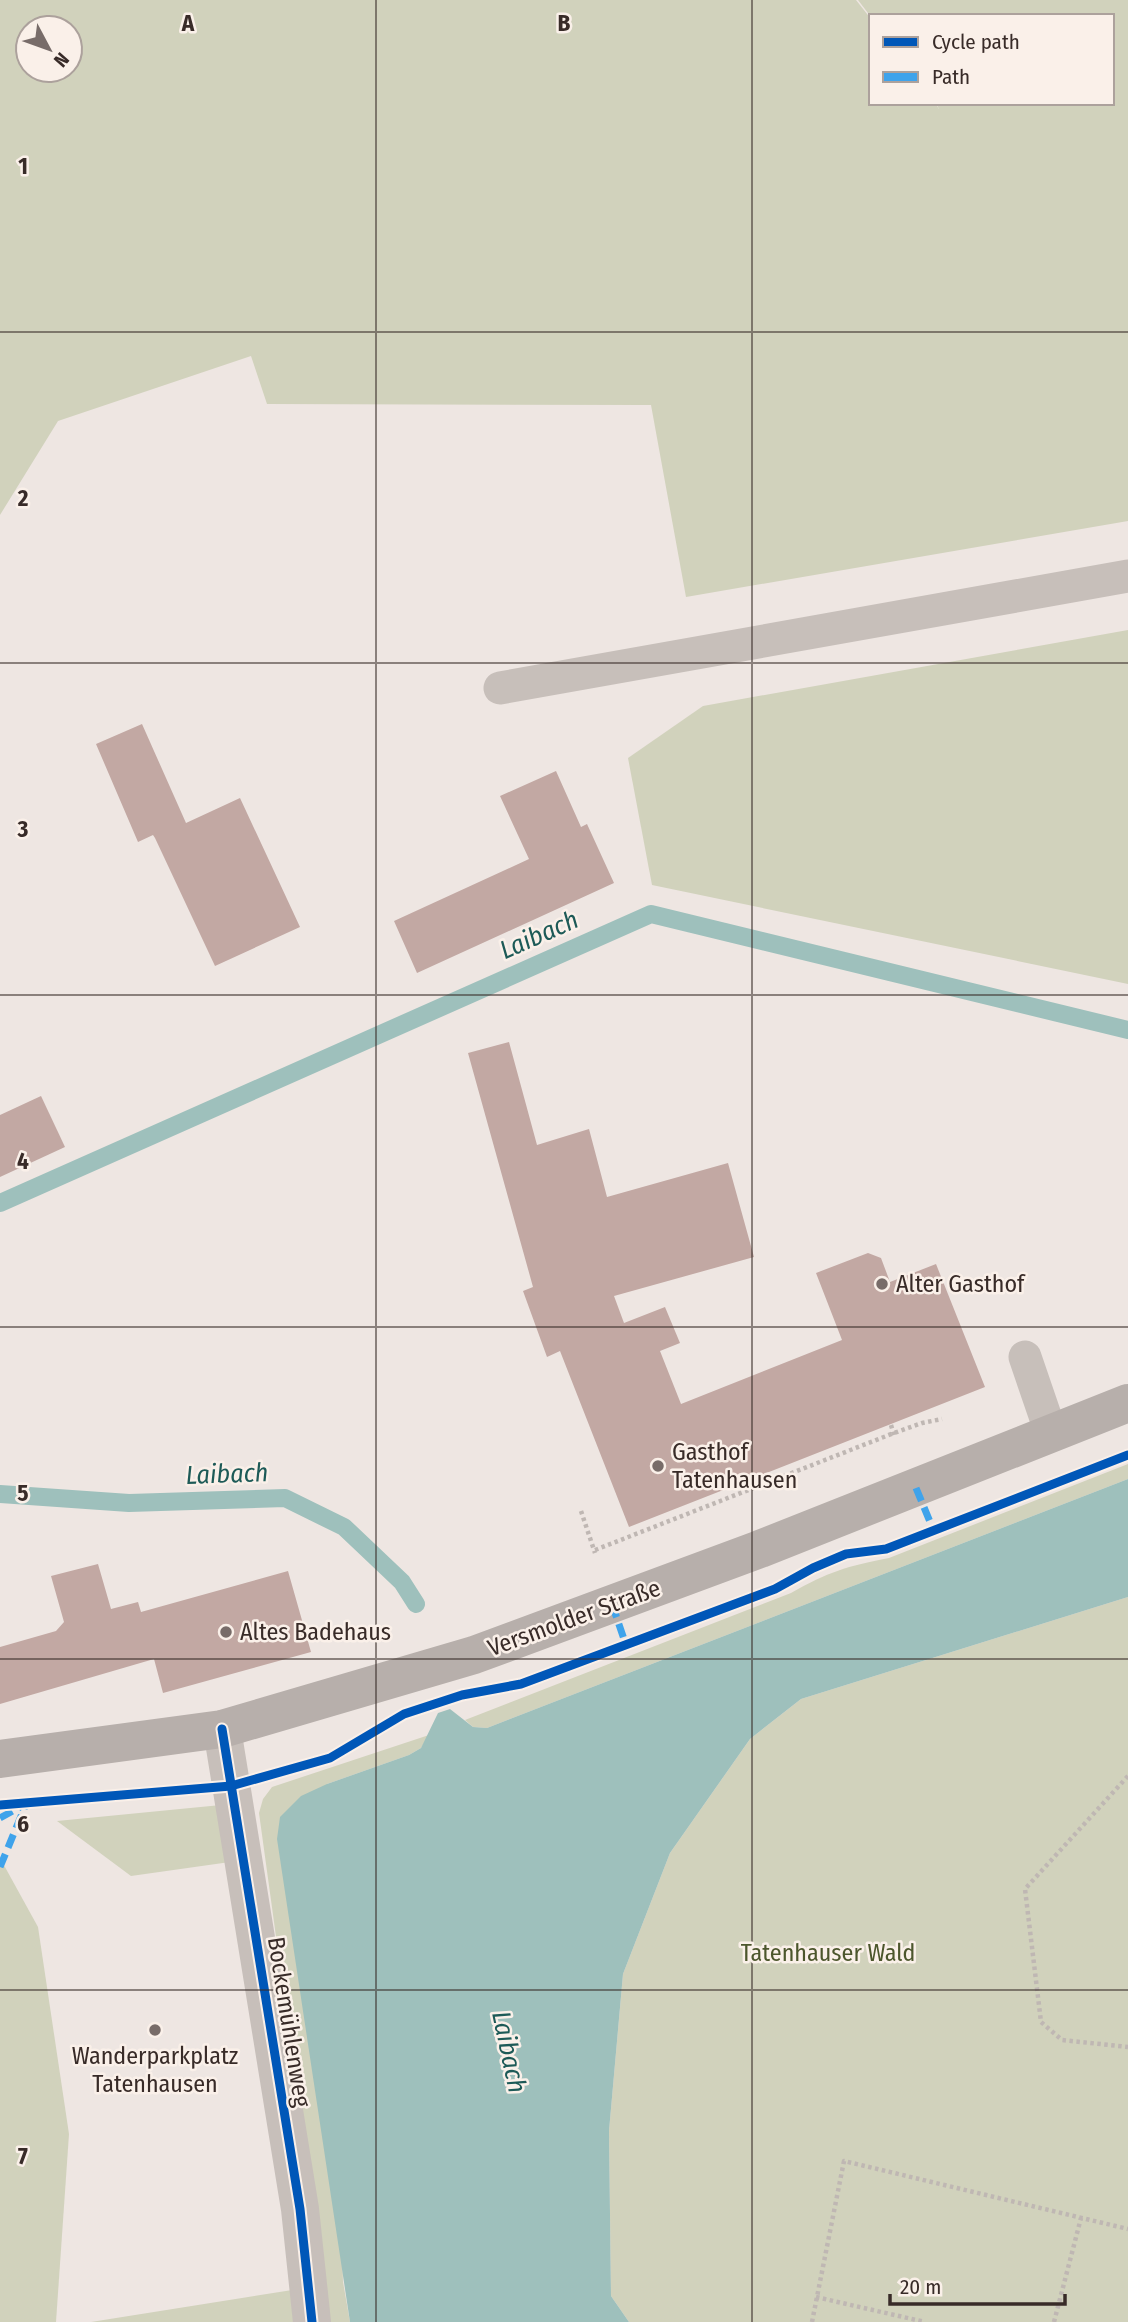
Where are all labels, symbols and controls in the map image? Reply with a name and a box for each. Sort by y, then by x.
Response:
text: A [181,9,195,37]
text: B [558,9,571,37]
north arrow [14,14,84,84]
legend [869,14,1114,105]
text: Cycle path [932,29,1020,55]
text: N [49,48,74,72]
text: Path [932,64,970,90]
text: 1 [18,152,28,180]
text: 2 [17,484,29,512]
text: 3 [17,815,29,843]
water label: Laibach [495,904,583,966]
text: 4 [17,1147,29,1175]
place label: Alter Gasthof [896,1270,1026,1298]
marker: Alter Gasthof [874,1276,890,1292]
place label: Gasthof Tatenhausen [672,1438,797,1494]
water label: Laibach [185,1457,269,1491]
marker: Gasthof Tatenhausen [650,1458,666,1474]
text: 5 [17,1479,29,1507]
street label: Versmolder Straße [484,1574,664,1662]
place label: Altes Badehaus [240,1618,391,1646]
marker: Altes Badehaus [218,1624,234,1640]
text: 6 [17,1810,29,1838]
street label: Bockemühlenweg [262,1935,316,2110]
park label: Tatenhauser Wald [741,1939,915,1967]
water label: Laibach [485,2008,533,2096]
marker: Wanderparkplatz Tatenhausen [147,2022,163,2038]
place label: Wanderparkplatz Tatenhausen [72,2042,238,2098]
text: 7 [18,2142,28,2170]
scale bar [890,2262,1065,2306]
text: 20 m [900,2274,941,2300]

